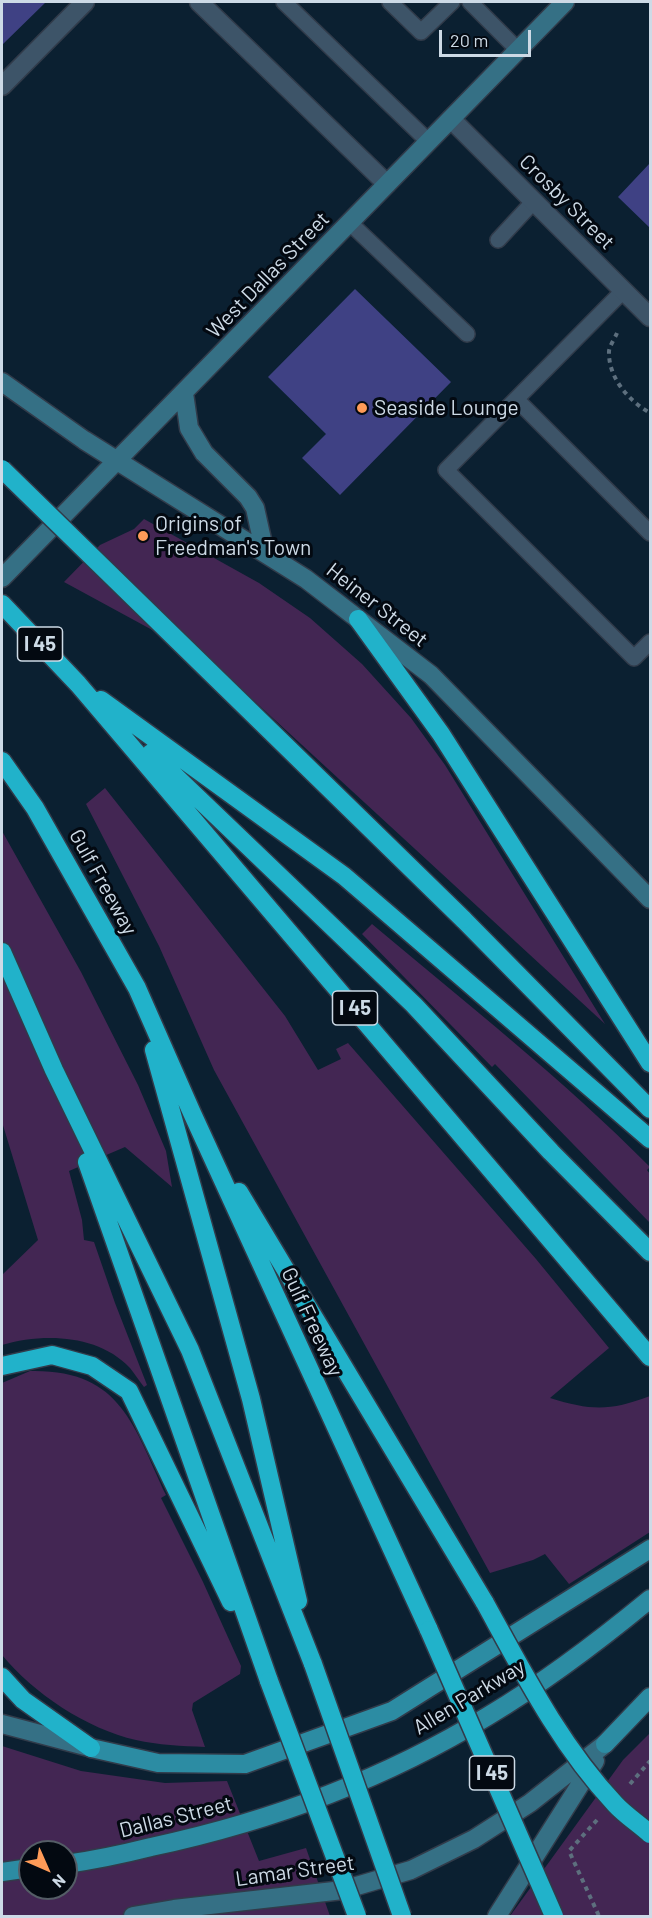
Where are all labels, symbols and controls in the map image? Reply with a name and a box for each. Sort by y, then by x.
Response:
scale bar [442,18,534,56]
text: 20 m [450,29,488,51]
street label: Crosby Street [514,149,620,255]
street label: West Dallas Street [201,207,335,343]
place label: Seaside Lounge [374,395,519,421]
marker: Seaside Lounge [355,401,369,415]
place label: Origins of Freedman's Town [155,511,311,561]
marker: Origins of Freedman's Town [136,529,150,543]
street label: Heiner Street [321,558,433,652]
road number: I 45 [18,627,63,661]
street label: Gulf Freeway [64,825,142,939]
road number: I 45 [332,991,378,1025]
street label: Gulf Freeway [276,1264,348,1380]
street label: Allen Parkway [409,1654,529,1740]
road number: I 45 [470,1756,514,1790]
street label: Dallas Street [117,1791,235,1843]
north arrow [18,1840,78,1900]
street label: Lamar Street [234,1850,356,1892]
text: N [49,1871,70,1892]

